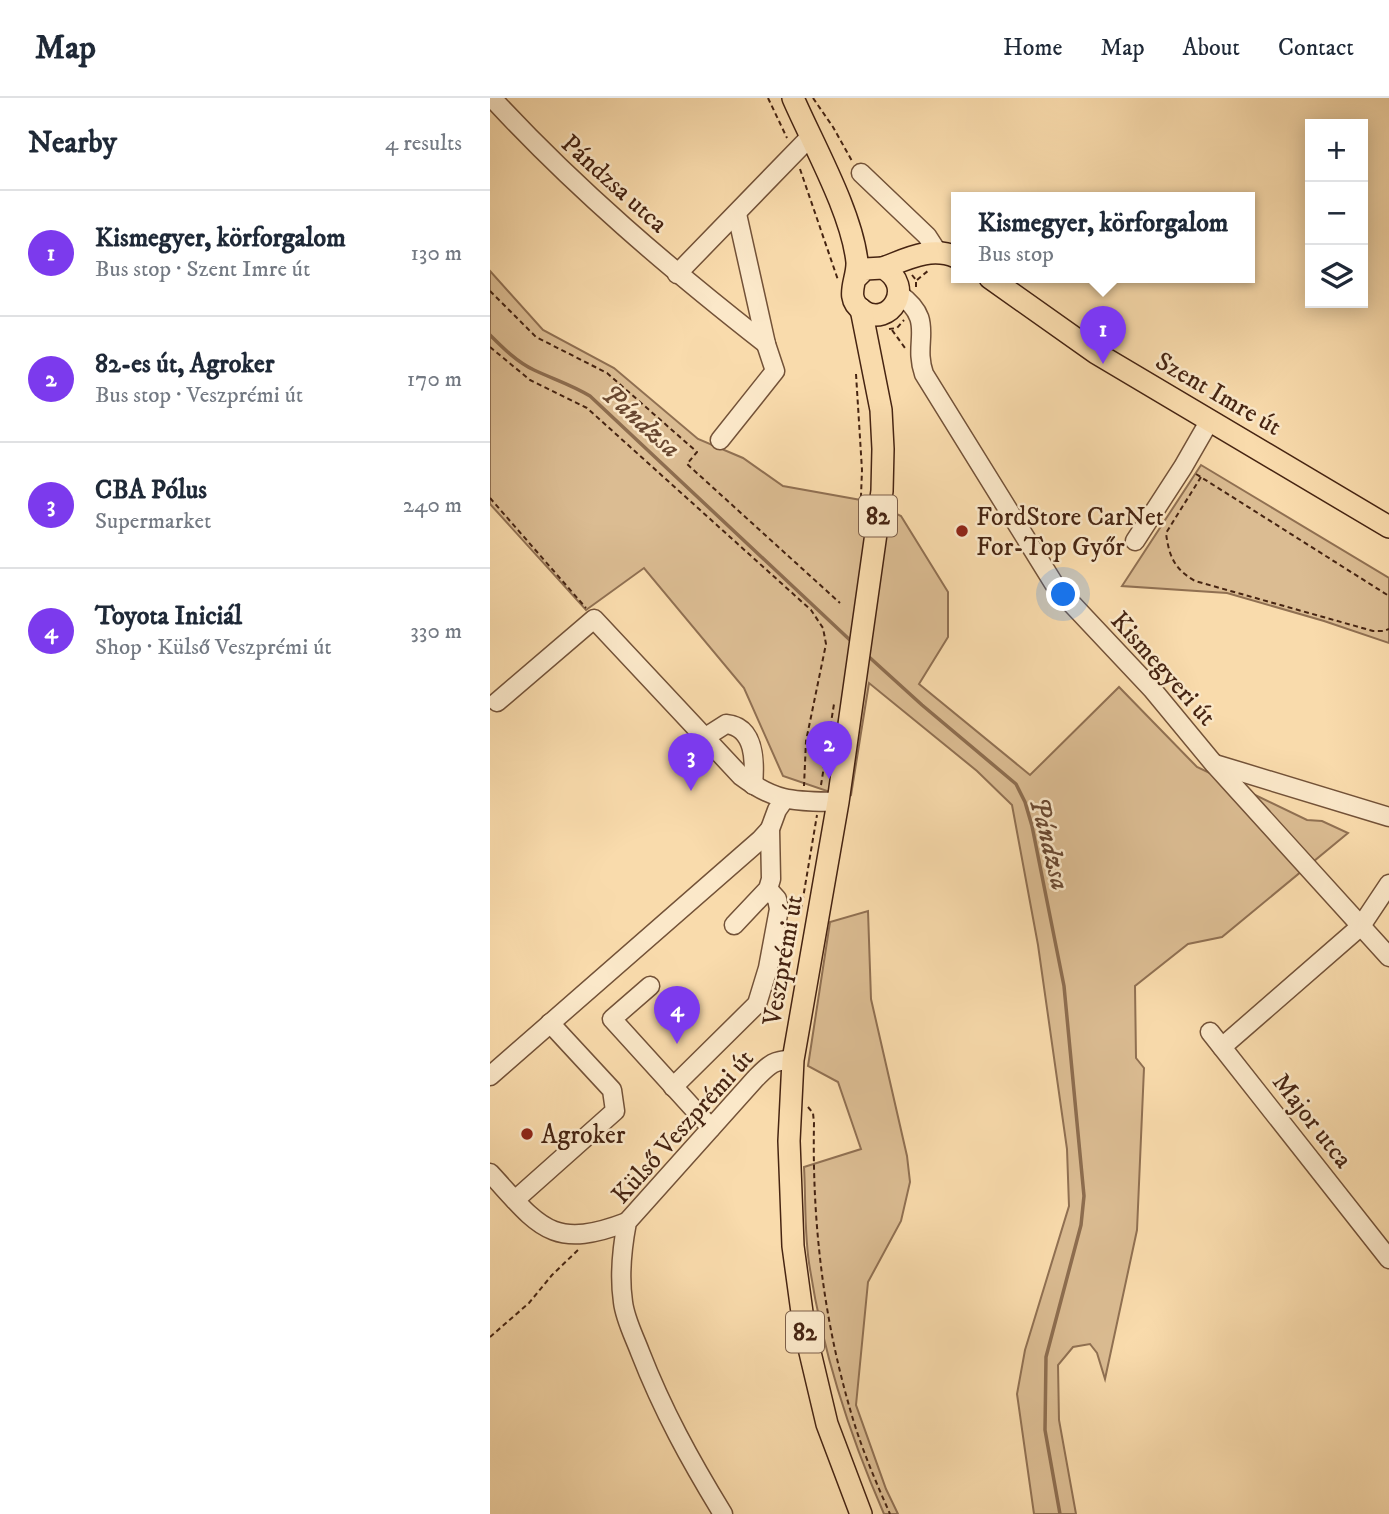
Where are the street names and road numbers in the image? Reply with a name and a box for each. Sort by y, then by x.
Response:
street label: Pándzsa utca [554,128,674,241]
street label: Szent Imre út [1149,345,1287,444]
road number: 82 [859,496,897,536]
street label: Kismegyeri út [1103,605,1223,733]
street label: Veszprémi út [756,892,811,1029]
street label: Külső Veszprémi út [605,1043,761,1211]
street label: Major utca [1264,1067,1359,1175]
road number: 82 [786,1312,824,1352]

